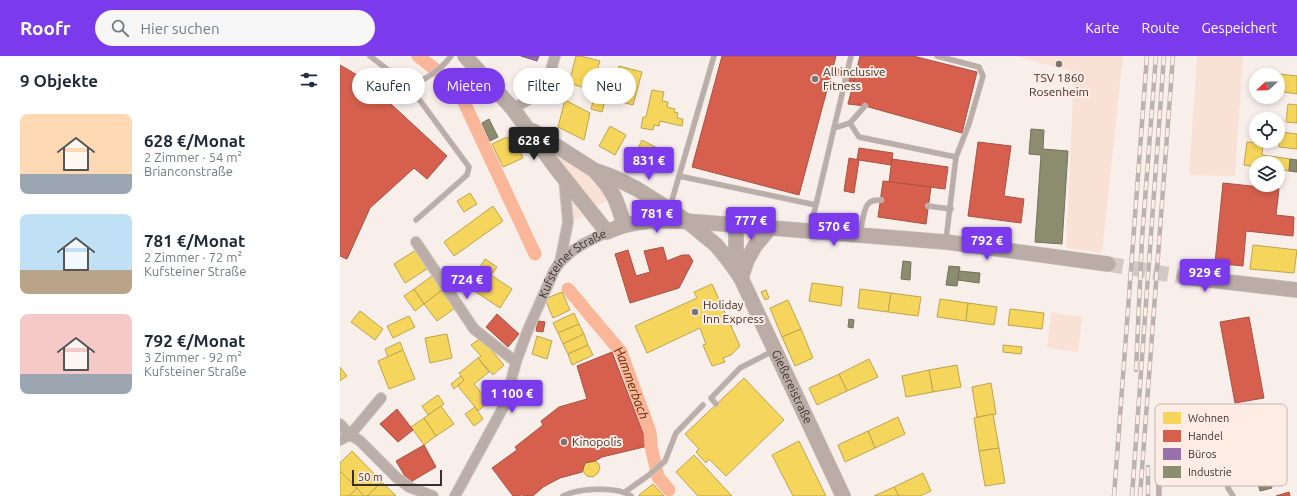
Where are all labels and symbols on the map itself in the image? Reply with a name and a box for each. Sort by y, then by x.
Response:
marker: TSV 1860 Rosenheim [1054,59,1064,69]
place label: All inclusive Fitness [823,65,886,92]
north arrow [1249,68,1285,104]
place label: TSV 1860 Rosenheim [1029,71,1089,98]
marker: All inclusive Fitness [810,74,820,84]
pin: 628 € [506,127,562,161]
pin: 831 € [621,147,677,181]
pin: 781 € [629,200,685,234]
pin: 777 € [723,207,779,241]
pin: 570 € [806,213,862,247]
street label: Kufsteiner Straße [536,226,608,300]
pin: 792 € [959,227,1015,261]
pin: 929 € [1177,259,1233,293]
pin: 724 € [439,266,495,300]
place label: Holiday Inn Express [703,298,764,325]
marker: Holiday Inn Express [690,307,700,317]
water label: Hammerbach [612,343,652,421]
street label: Gießereistraße [770,348,815,426]
pin: 1 100 € [475,380,549,414]
legend [1155,404,1287,486]
text: Wohnen [1188,412,1229,424]
text: Handel [1188,430,1223,442]
place label: Kinopolis [572,435,622,448]
marker: Kinopolis [559,437,569,447]
text: Büros [1188,448,1217,460]
text: Industrie [1188,466,1232,478]
scale bar [352,468,442,487]

